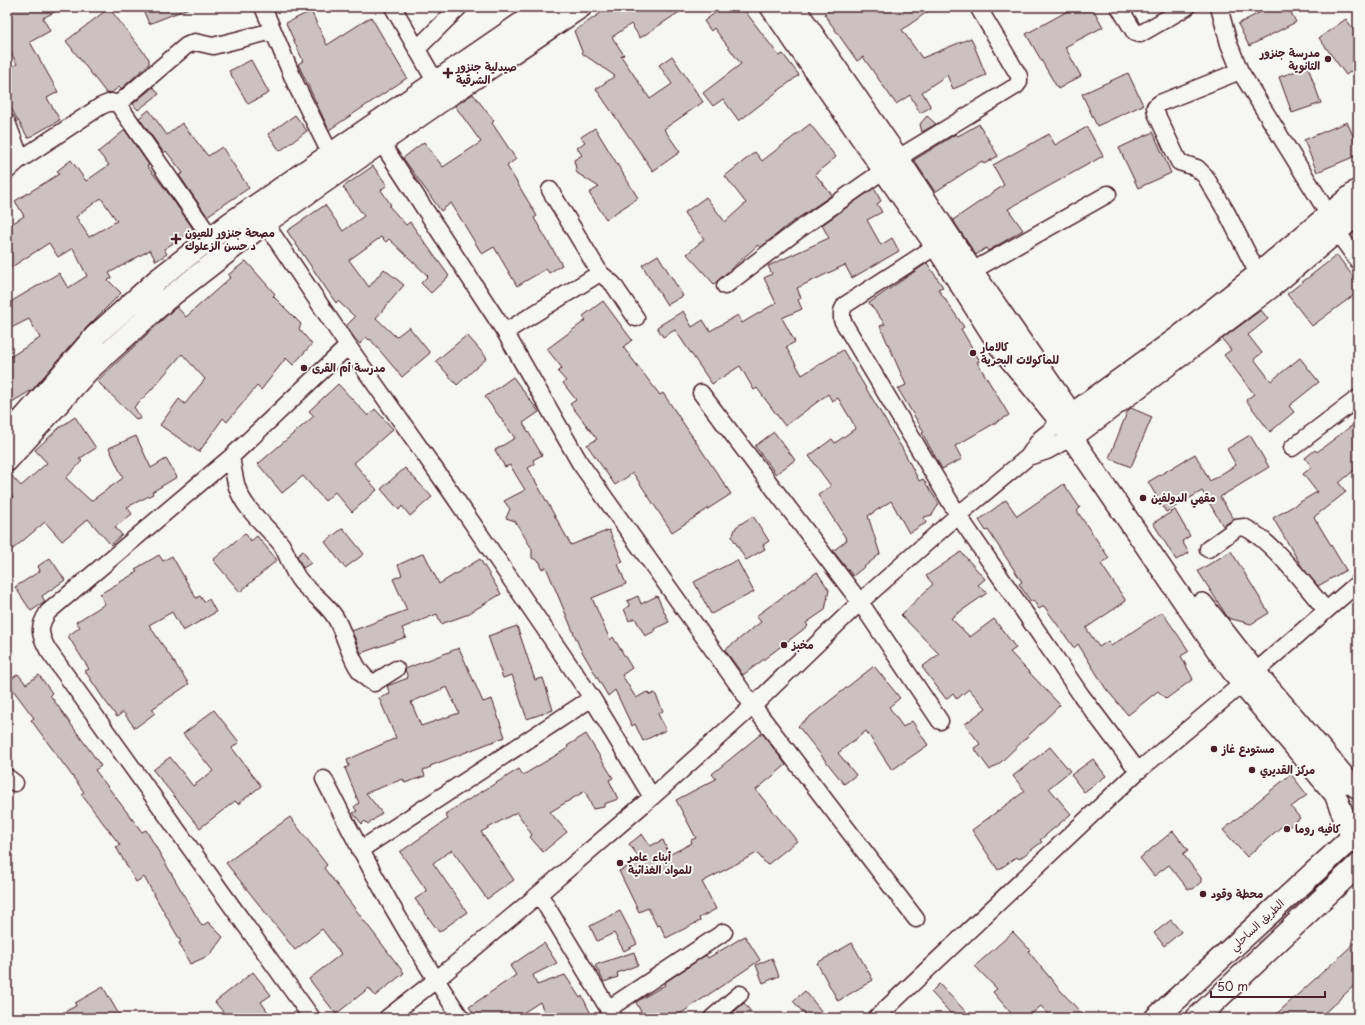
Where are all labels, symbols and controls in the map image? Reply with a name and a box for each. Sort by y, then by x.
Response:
place label: مدرسة جنزور الثانوية [1259,44,1320,74]
marker: مدرسة جنزور الثانوية [1323,54,1333,64]
place label: صيدلية جنزور الشرقية [455,58,517,88]
marker: صيدلية جنزور الشرقية [443,68,453,78]
place label: مصحة جنزور للعيون د حسن الزعلوك [185,224,275,254]
marker: مصحة جنزور للعيون د حسن الزعلوك [170,233,182,245]
place label: كالامار للمأكولات البحرية [980,338,1059,368]
marker: كالامار للمأكولات البحرية [968,348,978,358]
place label: مدرسة أم القرى [312,359,385,377]
marker: مدرسة أم القرى [299,363,309,373]
place label: مقهي الدولفين [1151,489,1216,508]
marker: مقهي الدولفين [1138,493,1148,503]
place label: مخبز [791,636,814,653]
marker: مخبز [779,640,789,650]
place label: مستودع غاز [1221,740,1275,757]
marker: مستودع غاز [1209,744,1219,754]
place label: مركز القديري [1260,761,1315,779]
marker: مركز القديري [1247,765,1257,775]
place label: كافيه روما [1295,820,1341,837]
marker: كافيه روما [1282,824,1292,834]
place label: أبناء عامر للمواد الغذائية [627,848,692,878]
marker: أبناء عامر للمواد الغذائية [615,858,625,868]
place label: محطة وقود [1211,885,1264,902]
marker: محطة وقود [1198,889,1208,899]
street label: الطريق الساحلي [1226,895,1290,957]
scale bar [1211,973,1325,999]
text: 50 m [1217,977,1248,995]

